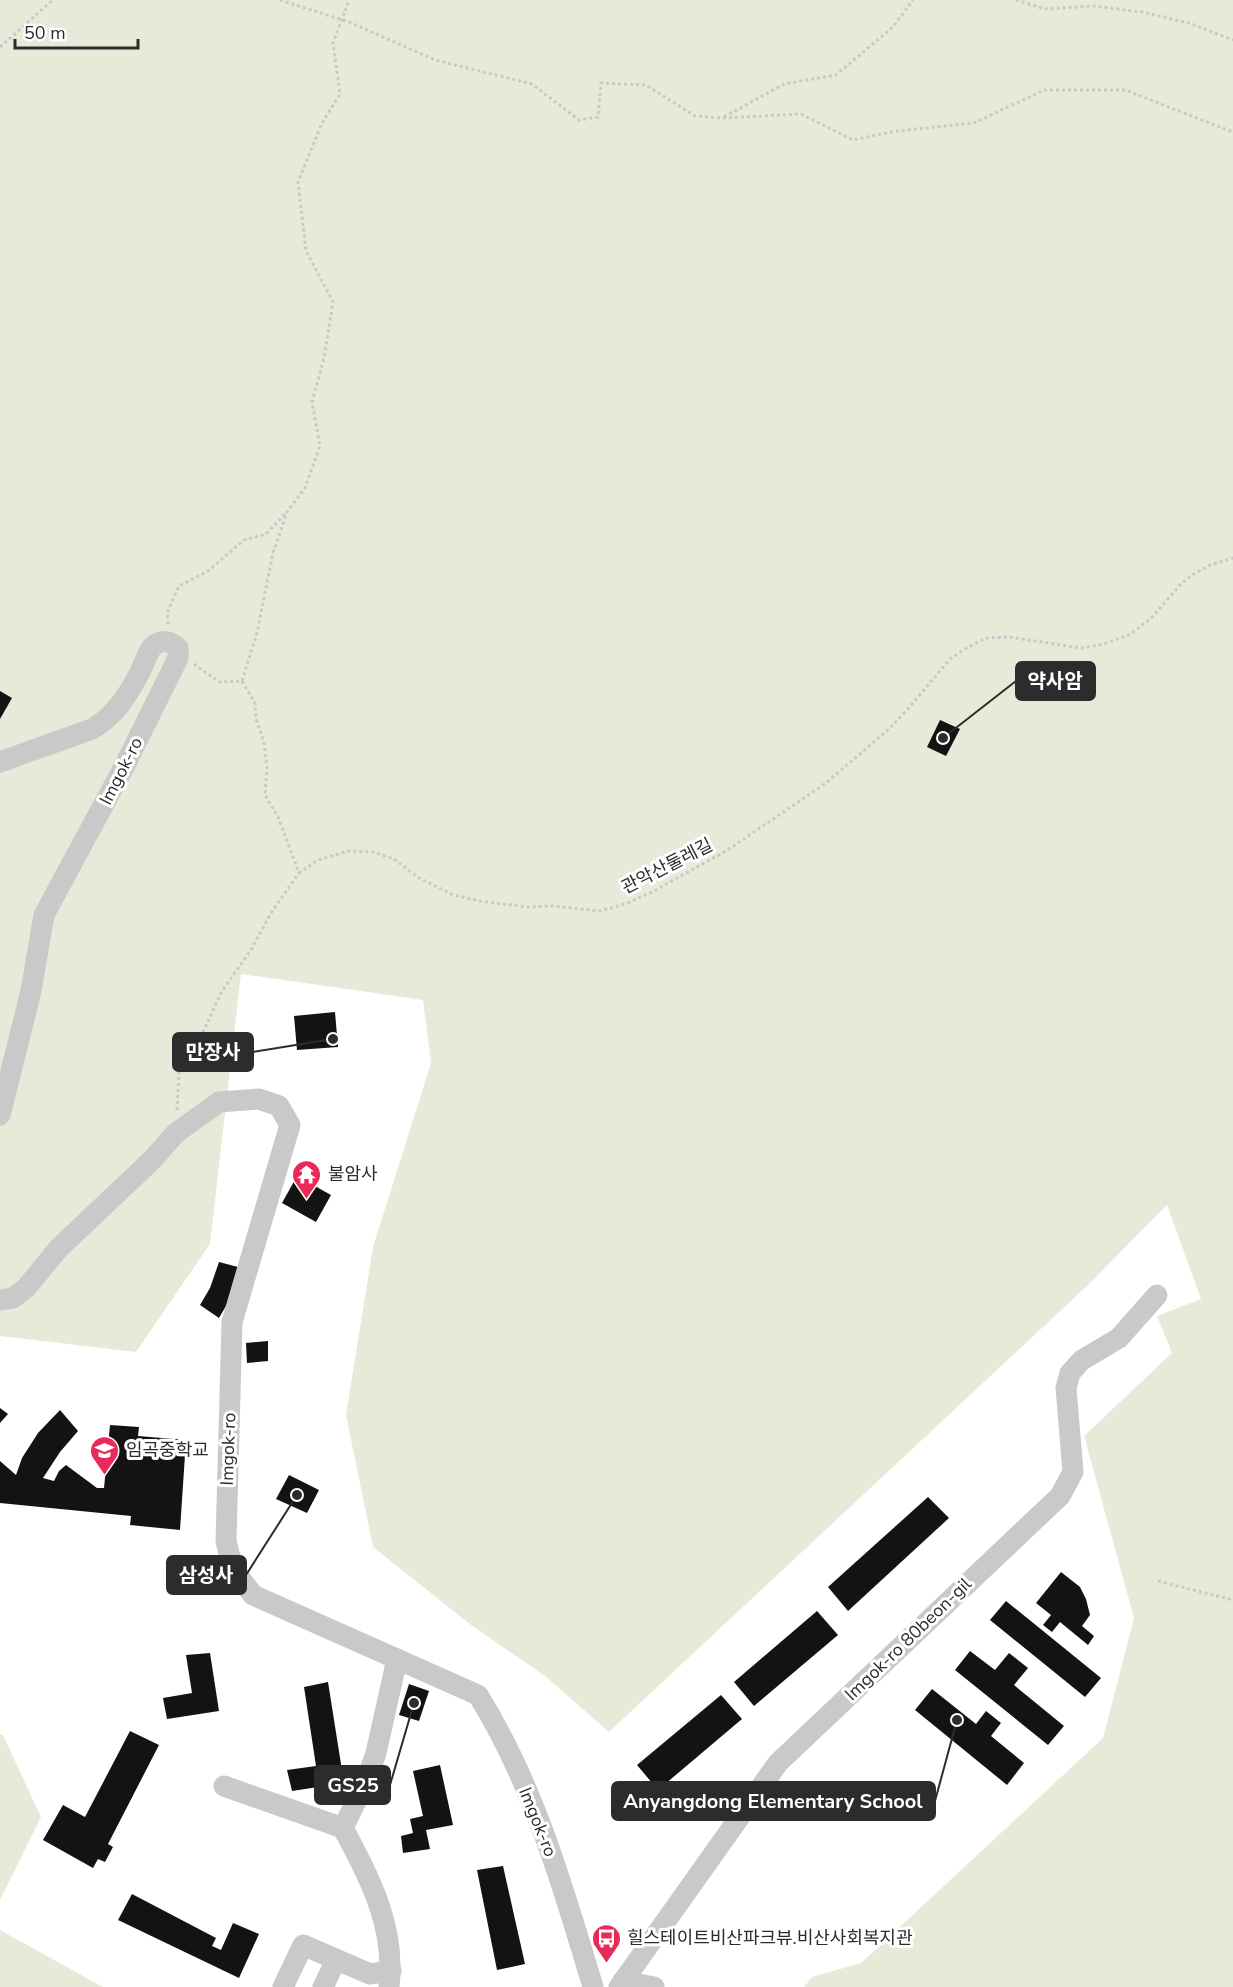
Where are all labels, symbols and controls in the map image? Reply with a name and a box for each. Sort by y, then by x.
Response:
scale bar [15,12,138,50]
text: 50 m [24,21,66,45]
callout: 약사암 [1016,662,1095,700]
text: 약사암 [1027,668,1083,695]
street label: Imgok-ro [94,733,148,809]
street label: 관악산둘레길 [617,833,717,899]
callout: 만장사 [173,1033,253,1071]
text: 만장사 [185,1039,241,1066]
temple icon: 불암사 [291,1158,323,1200]
place label: 불암사 [328,1162,378,1186]
street label: Imgok-ro [215,1412,241,1486]
school or university icon: 임곡중학교 [89,1434,121,1476]
place label: 임곡중학교 [126,1438,209,1462]
callout: 삼성사 [167,1556,246,1594]
text: 삼성사 [178,1562,234,1589]
street label: Imgok-ro 80beon-gil [839,1572,977,1706]
callout: GS25 [315,1766,390,1804]
text: GS25 [327,1772,379,1799]
callout: Anyangdong Elementary School [612,1782,935,1820]
street label: Imgok-ro [513,1784,563,1860]
text: Anyangdong Elementary School [623,1788,923,1815]
bus stop icon: 힐스테이트비산파크뷰.비산사회복지관 [590,1922,622,1964]
place label: 힐스테이트비산파크뷰.비산사회복지관 [627,1926,913,1950]

